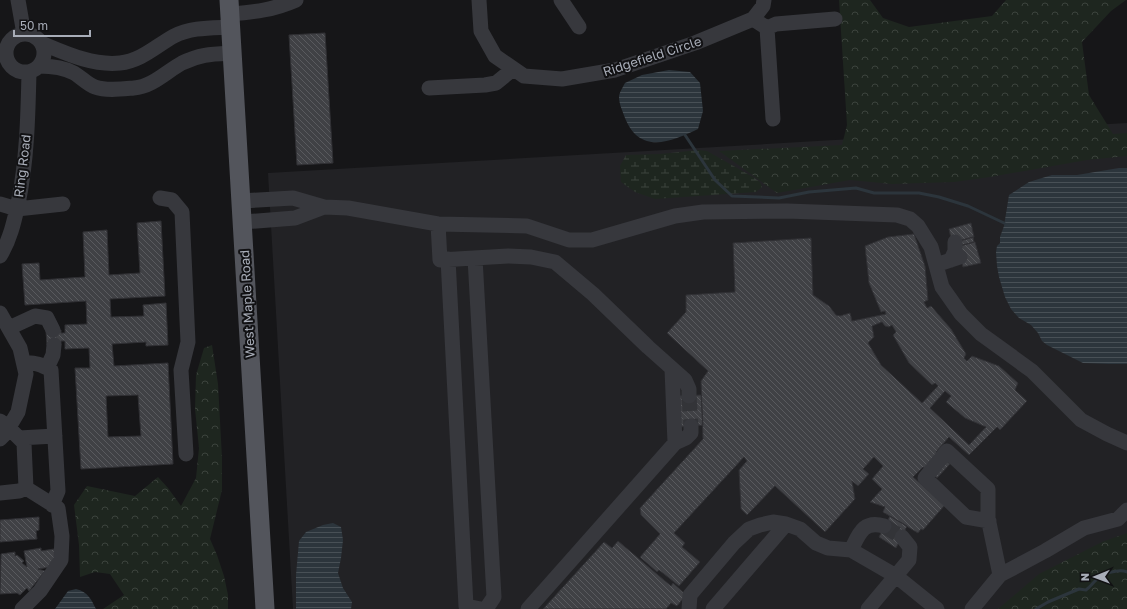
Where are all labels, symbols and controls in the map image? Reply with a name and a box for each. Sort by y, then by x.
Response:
scale bar [14,12,90,38]
text: 50 m [20,18,48,33]
street label: Ridgefield Circle [601,33,703,79]
street label: Ring Road [10,134,34,198]
street label: West Maple Road [236,250,258,358]
north arrow [1075,557,1115,597]
text: N [1078,573,1091,581]

